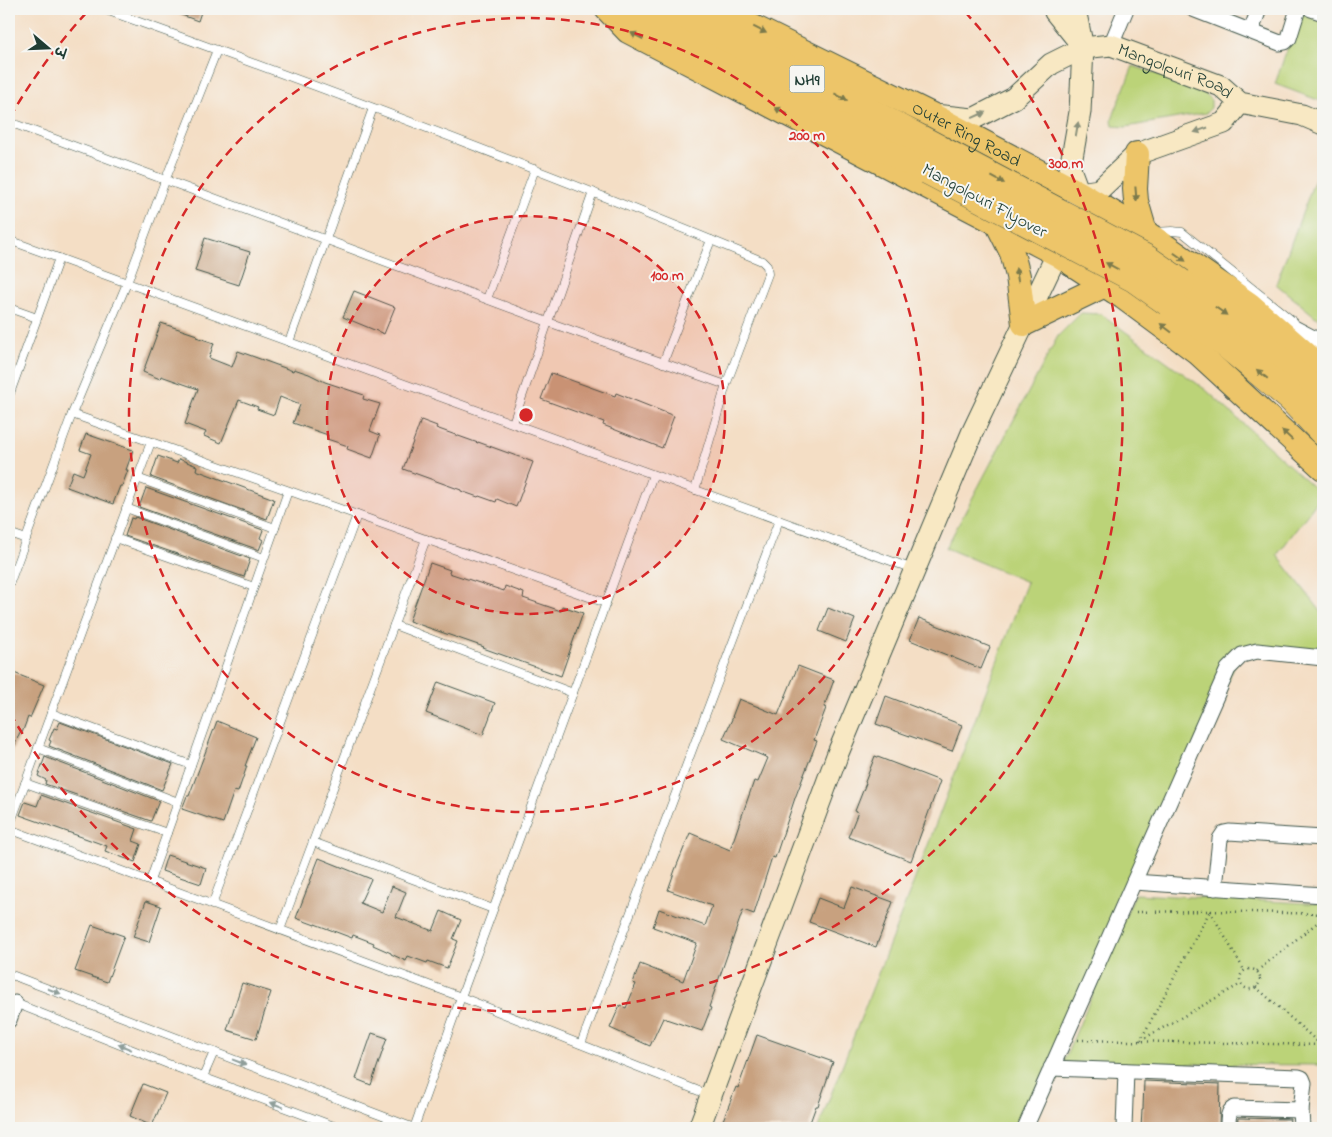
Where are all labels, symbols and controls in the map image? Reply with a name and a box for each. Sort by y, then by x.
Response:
north arrow [22,22,72,72]
one-way arrow [753,26,768,34]
one-way arrow [629,32,644,40]
street label: Mangolpuri Road [1114,38,1238,106]
text: उ [47,42,71,61]
road number: NH9 [790,66,824,92]
one-way arrow [834,93,848,101]
street label: Outer Ring Road [907,96,1025,175]
one-way arrow [774,107,788,115]
one-way arrow [972,111,987,120]
one-way arrow [1073,120,1081,136]
text: 200 m [788,125,825,147]
one-way arrow [1194,127,1209,134]
text: 300 m [1048,153,1084,175]
street label: Mangolpuri Flyover [916,158,1052,247]
one-way arrow [990,176,1005,184]
one-way arrow [1132,186,1140,202]
one-way arrow [1173,252,1187,262]
one-way arrow [1105,262,1120,270]
text: 100 m [650,265,684,287]
one-way arrow [1013,267,1021,283]
one-way arrow [1214,306,1228,316]
one-way arrow [1159,323,1172,333]
one-way arrow [1256,369,1269,380]
centre of rings [517,406,535,424]
one-way arrow [1282,429,1294,441]
one-way arrow [47,988,61,996]
one-way arrow [118,1042,133,1050]
one-way arrow [232,1058,246,1066]
one-way arrow [269,1101,284,1109]

